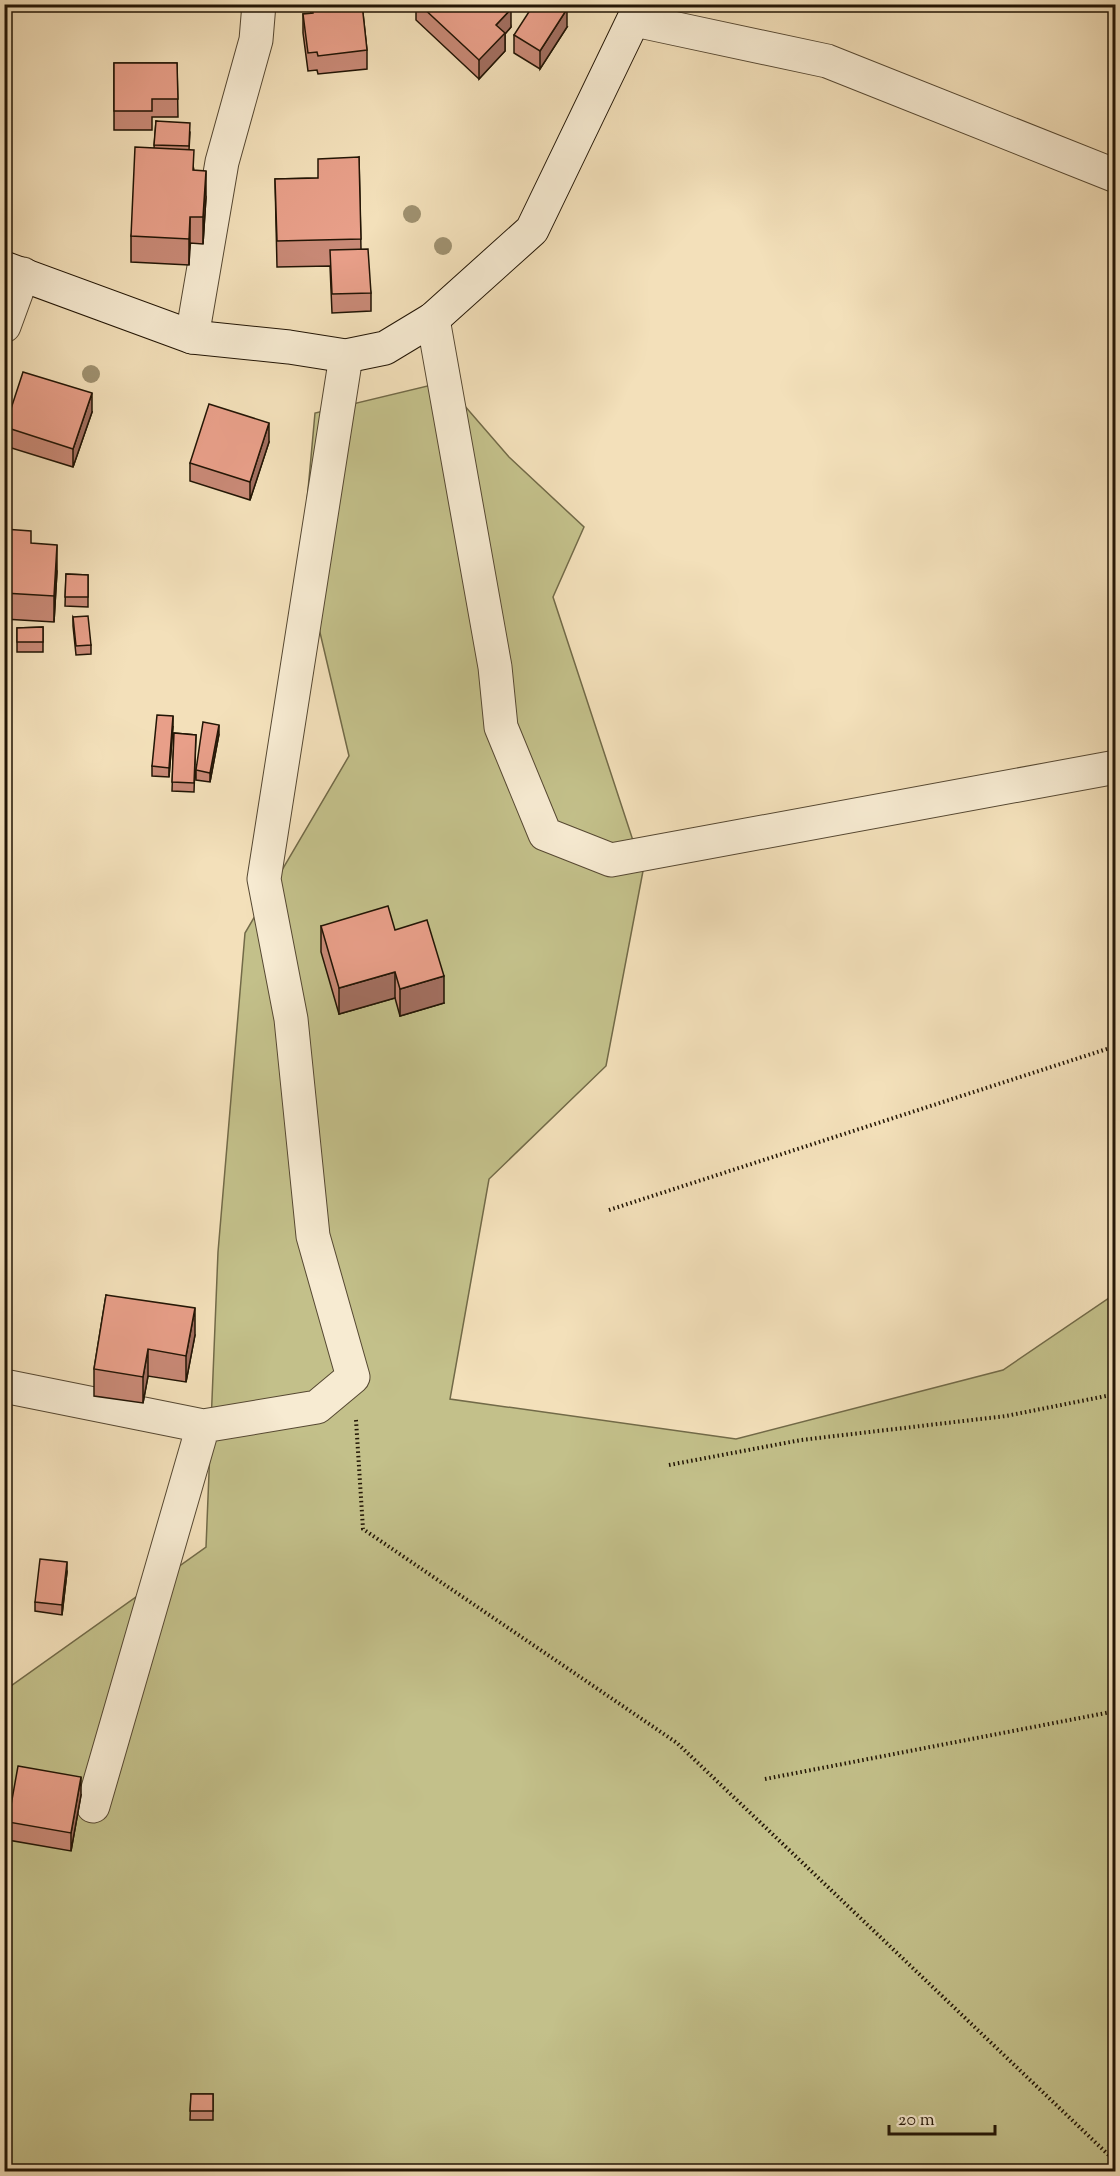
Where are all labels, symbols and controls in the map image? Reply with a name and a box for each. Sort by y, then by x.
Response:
scale bar [889,2098,996,2136]
text: 20 m [898,2108,935,2134]

